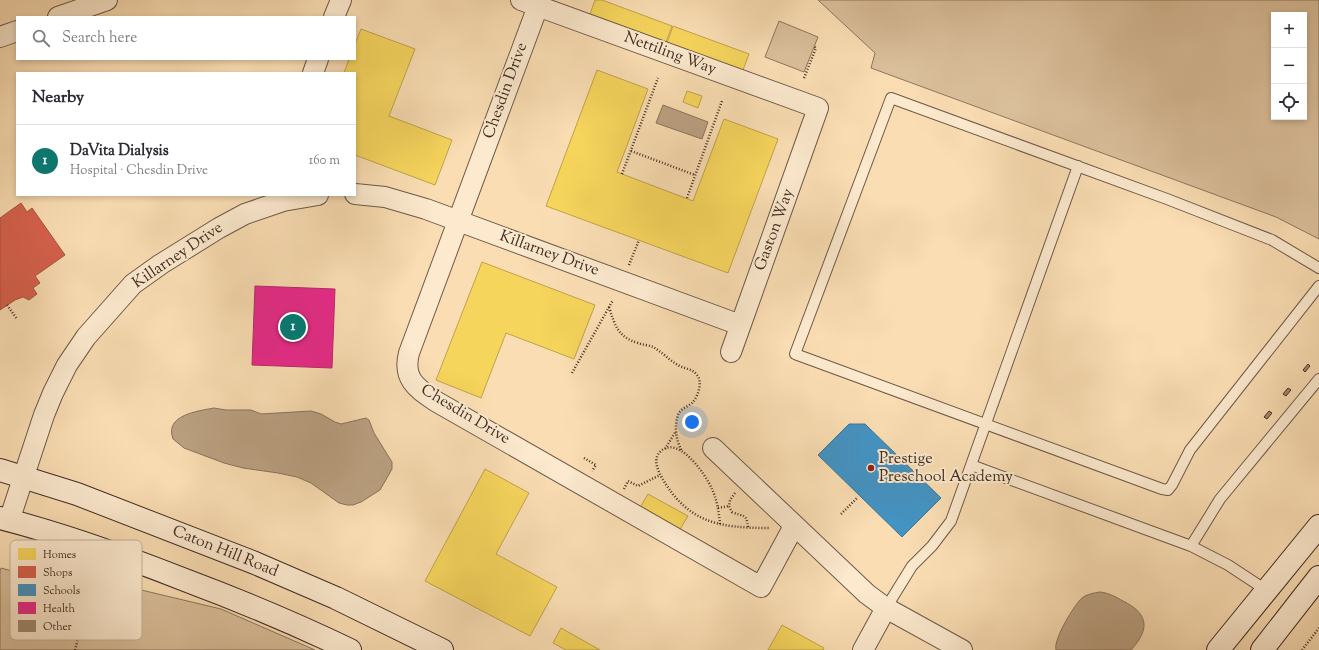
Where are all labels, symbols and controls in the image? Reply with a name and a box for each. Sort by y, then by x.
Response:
map controls [1271,12,1307,120]
button: + [1271,12,1307,48]
search box [16,16,356,60]
icon: search [30,27,52,49]
street label: Nettiling Way [621,27,719,81]
text: Search here [62,28,137,49]
street label: Chesdin Drive [478,40,534,142]
button: − [1271,48,1307,84]
button: locate [1271,84,1307,120]
text: Nearby [32,86,84,110]
text: DaVita Dialysis [70,141,169,162]
text: 1 [43,152,47,170]
text: 160 m [309,152,340,170]
text: Hospital · Chesdin Drive [70,162,208,180]
street label: Gaston Way [750,186,800,274]
street label: Killarney Drive [128,217,228,295]
street label: Killarney Drive [496,225,602,283]
pin: 1 [280,312,306,342]
street label: Chesdin Drive [416,379,514,451]
your location [682,412,702,432]
place label: Prestige Preschool Academy [879,448,1013,489]
marker: Prestige Preschool Academy [866,463,876,473]
street label: Caton Hill Road [169,520,281,584]
legend [10,540,142,640]
text: Homes [43,547,76,563]
text: Shops [43,565,72,581]
text: Schools [43,583,80,599]
text: Health [43,601,76,617]
text: Other [43,619,72,635]

